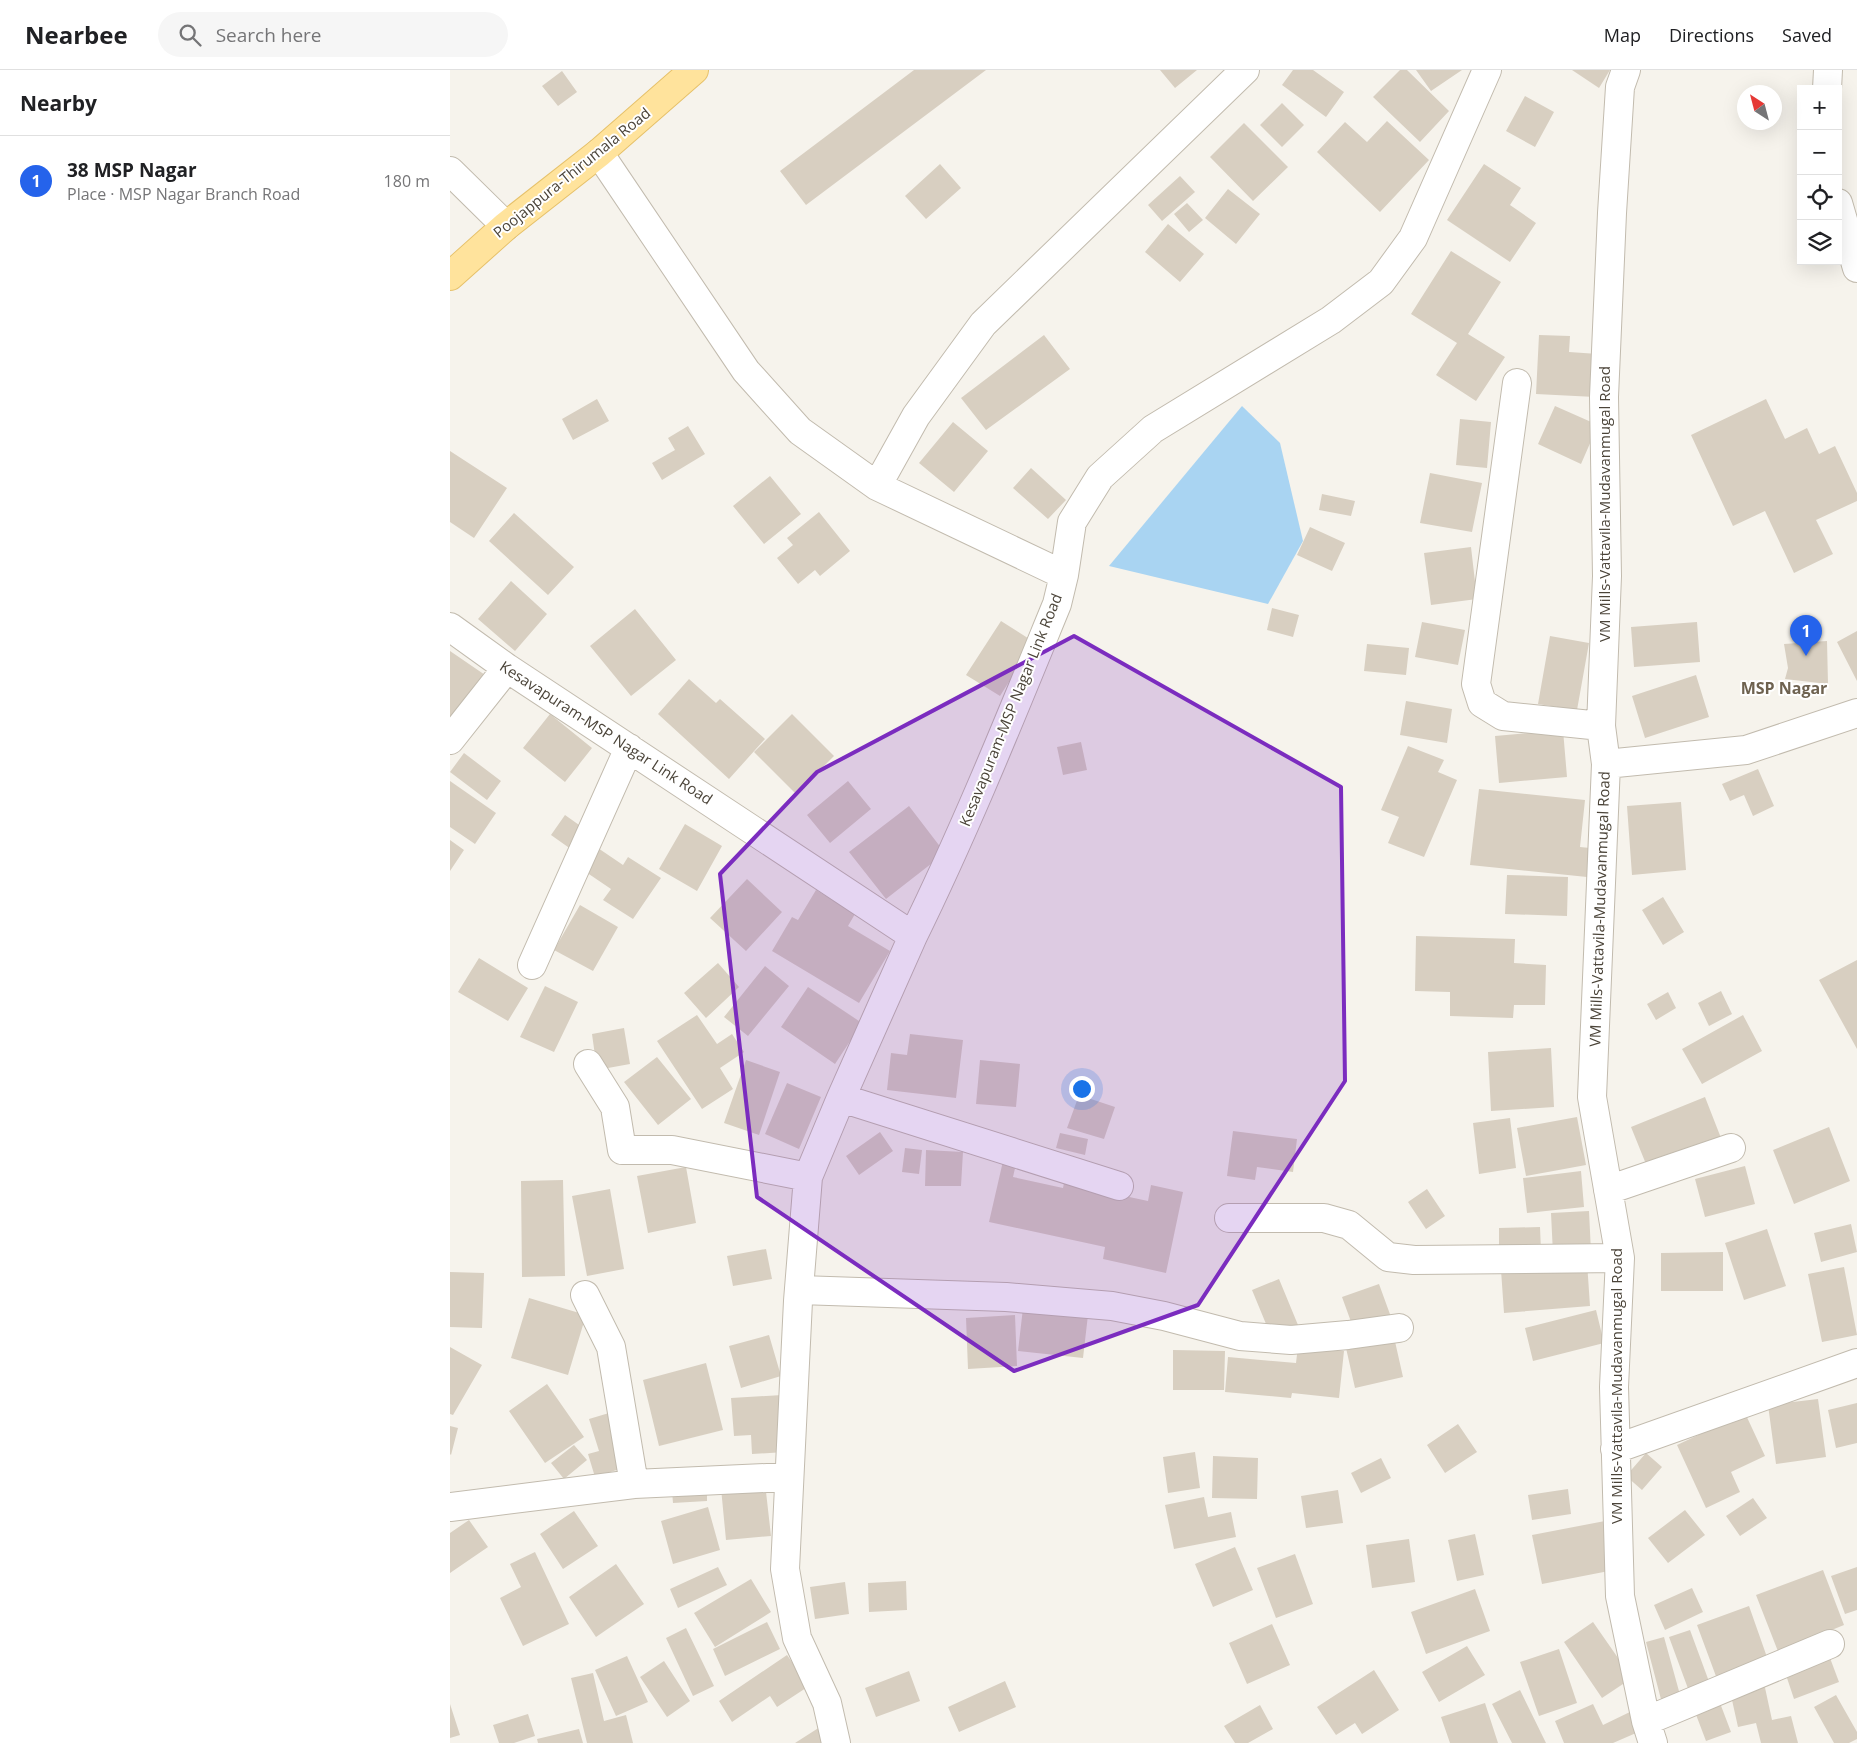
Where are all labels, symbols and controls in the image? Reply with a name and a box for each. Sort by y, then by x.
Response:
search box [158,12,508,57]
text: Nearbee [25,18,128,51]
icon: search [176,21,204,49]
text: Search here [216,22,322,48]
text: Map [1604,23,1641,47]
text: Directions [1669,23,1754,47]
text: Saved [1782,23,1832,47]
north arrow [1737,85,1782,130]
map controls [1797,85,1842,265]
button: + [1797,85,1842,130]
text: Nearby [20,89,97,117]
street label: Poojappura-Thirumala Road [489,103,654,242]
button: − [1797,130,1842,175]
text: 38 MSP Nagar [67,157,197,183]
text: 1 [31,170,41,192]
text: 180 m [384,170,430,192]
button: locate [1797,175,1842,220]
text: Place · MSP Nagar Branch Road [67,183,300,205]
button: layers [1797,220,1842,265]
street label: VM Mills-Vattavila-Mudavanmugal Road [1594,366,1614,642]
street label: Kesavapuram-MSP Nagar Link Road [954,590,1066,829]
pin: 1 [1790,615,1822,656]
street label: Kesavapuram-MSP Nagar Link Road [496,656,717,809]
district label: MSP Nagar [1741,677,1827,699]
street label: VM Mills-Vattavila-Mudavanmugal Road [1584,771,1614,1047]
your location [1069,1076,1095,1102]
street label: VM Mills-Vattavila-Mudavanmugal Road [1606,1248,1626,1524]

